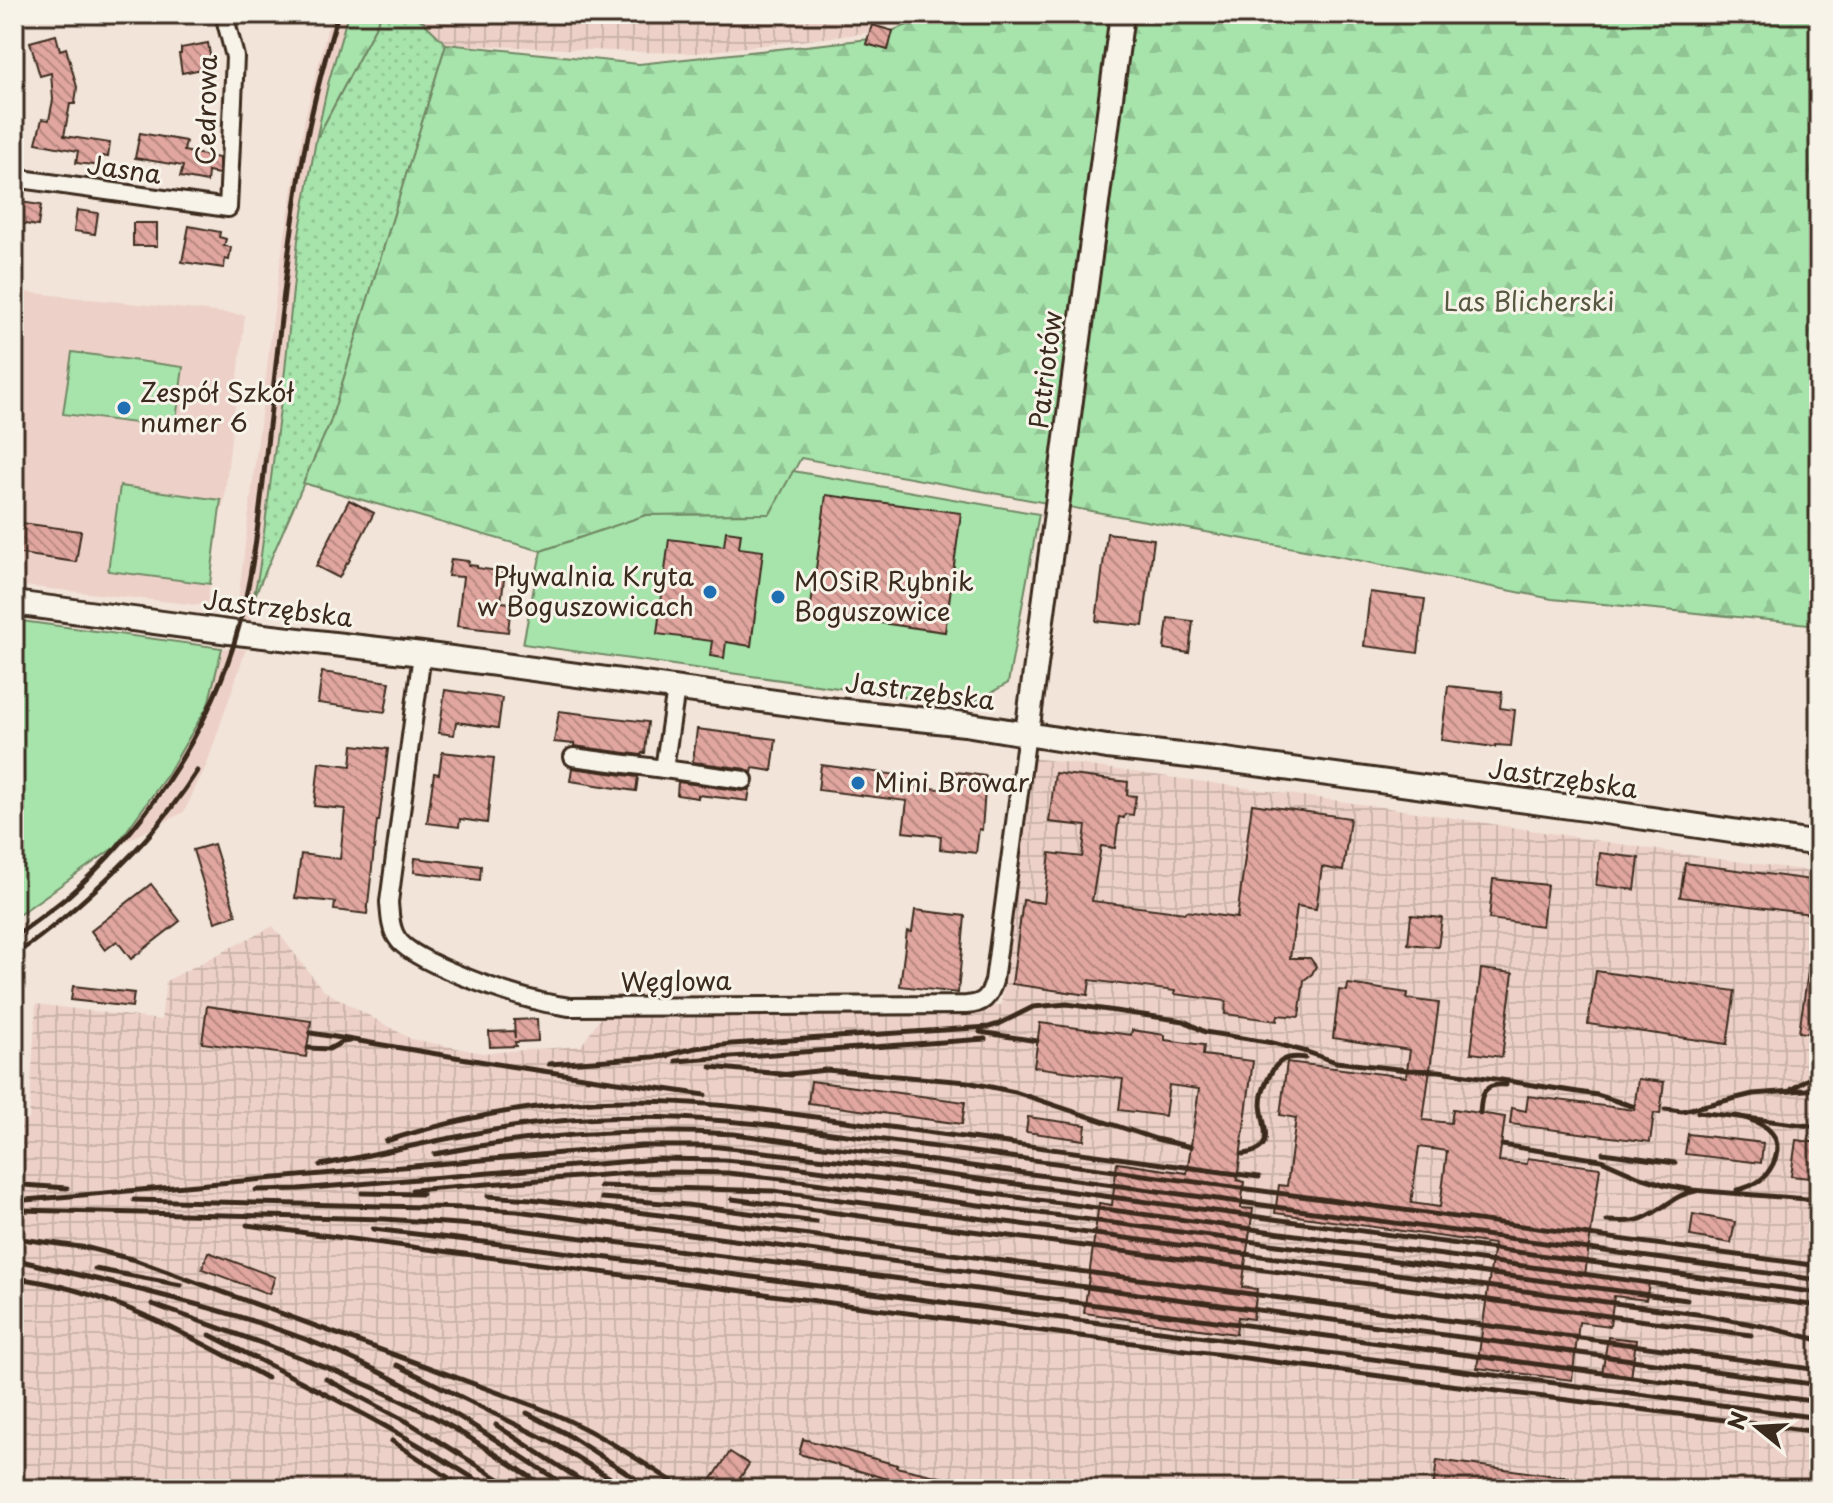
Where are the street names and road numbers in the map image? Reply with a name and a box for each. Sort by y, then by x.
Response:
street label: Cedrowa [185,54,226,166]
street label: Jasna [85,144,165,193]
street label: Patriotów [1018,309,1071,431]
street label: Jastrzębska [201,579,356,636]
street label: Jastrzębska [843,662,998,719]
street label: Jastrzębska [1486,748,1641,807]
street label: Węglowa [620,960,733,1001]

